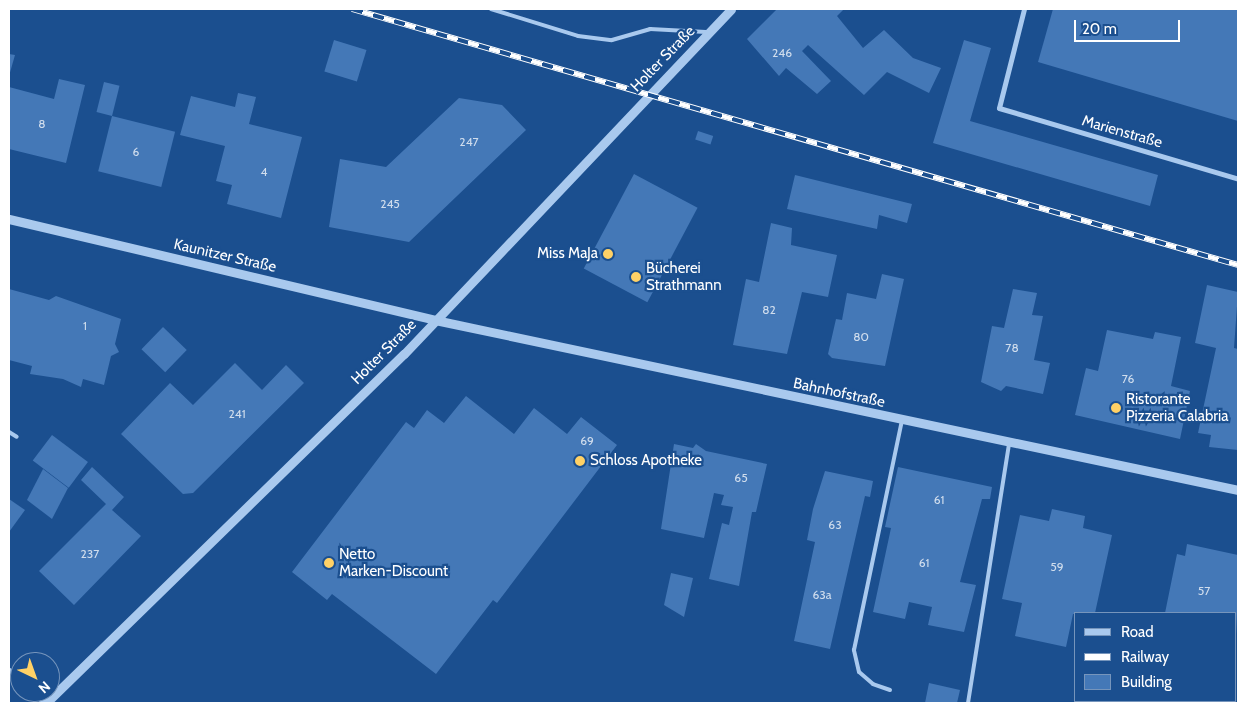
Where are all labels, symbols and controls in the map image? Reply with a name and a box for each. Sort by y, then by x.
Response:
scale bar [1077,10,1183,42]
text: 20 m [1082,20,1117,38]
street label: Holter Straße [627,22,699,96]
house number: 246 [772,46,792,60]
street label: Marienstraße [1080,112,1164,152]
house number: 8 [38,117,46,131]
house number: 247 [459,135,479,149]
house number: 6 [133,145,139,159]
house number: 4 [261,165,267,179]
house number: 245 [380,197,400,211]
street label: Kaunitzer Straße [172,235,278,277]
place label: Miss MaJa [537,245,598,263]
marker: Miss MaJa [602,248,614,260]
place label: Bücherei Strathmann [646,259,722,294]
marker: Bücherei Strathmann [630,271,642,283]
house number: 82 [762,303,776,317]
street label: Holter Straße [348,316,420,388]
house number: 1 [83,319,87,333]
house number: 80 [853,330,869,344]
house number: 78 [1005,341,1019,355]
house number: 76 [1122,372,1134,386]
street label: Bahnhofstraße [791,374,887,412]
place label: Ristorante Pizzeria Calabria [1126,390,1228,425]
marker: Ristorante Pizzeria Calabria [1110,402,1122,414]
house number: 241 [228,407,246,421]
house number: 69 [580,434,594,448]
place label: Schloss Apotheke [590,452,702,470]
marker: Schloss Apotheke [574,455,586,467]
house number: 65 [734,471,748,485]
house number: 61 [934,493,944,507]
house number: 63 [828,518,842,532]
place label: Netto Marken-Discount [339,545,448,580]
house number: 237 [81,547,99,561]
house number: 61 [919,556,929,570]
marker: Netto Marken-Discount [323,557,335,569]
house number: 59 [1050,560,1064,574]
house number: 57 [1198,584,1210,598]
house number: 63a [812,588,832,602]
legend [1074,612,1237,702]
text: Road [1121,623,1154,641]
text: Railway [1121,648,1169,666]
north arrow [10,652,60,702]
text: Building [1121,673,1172,691]
text: N [35,677,54,697]

